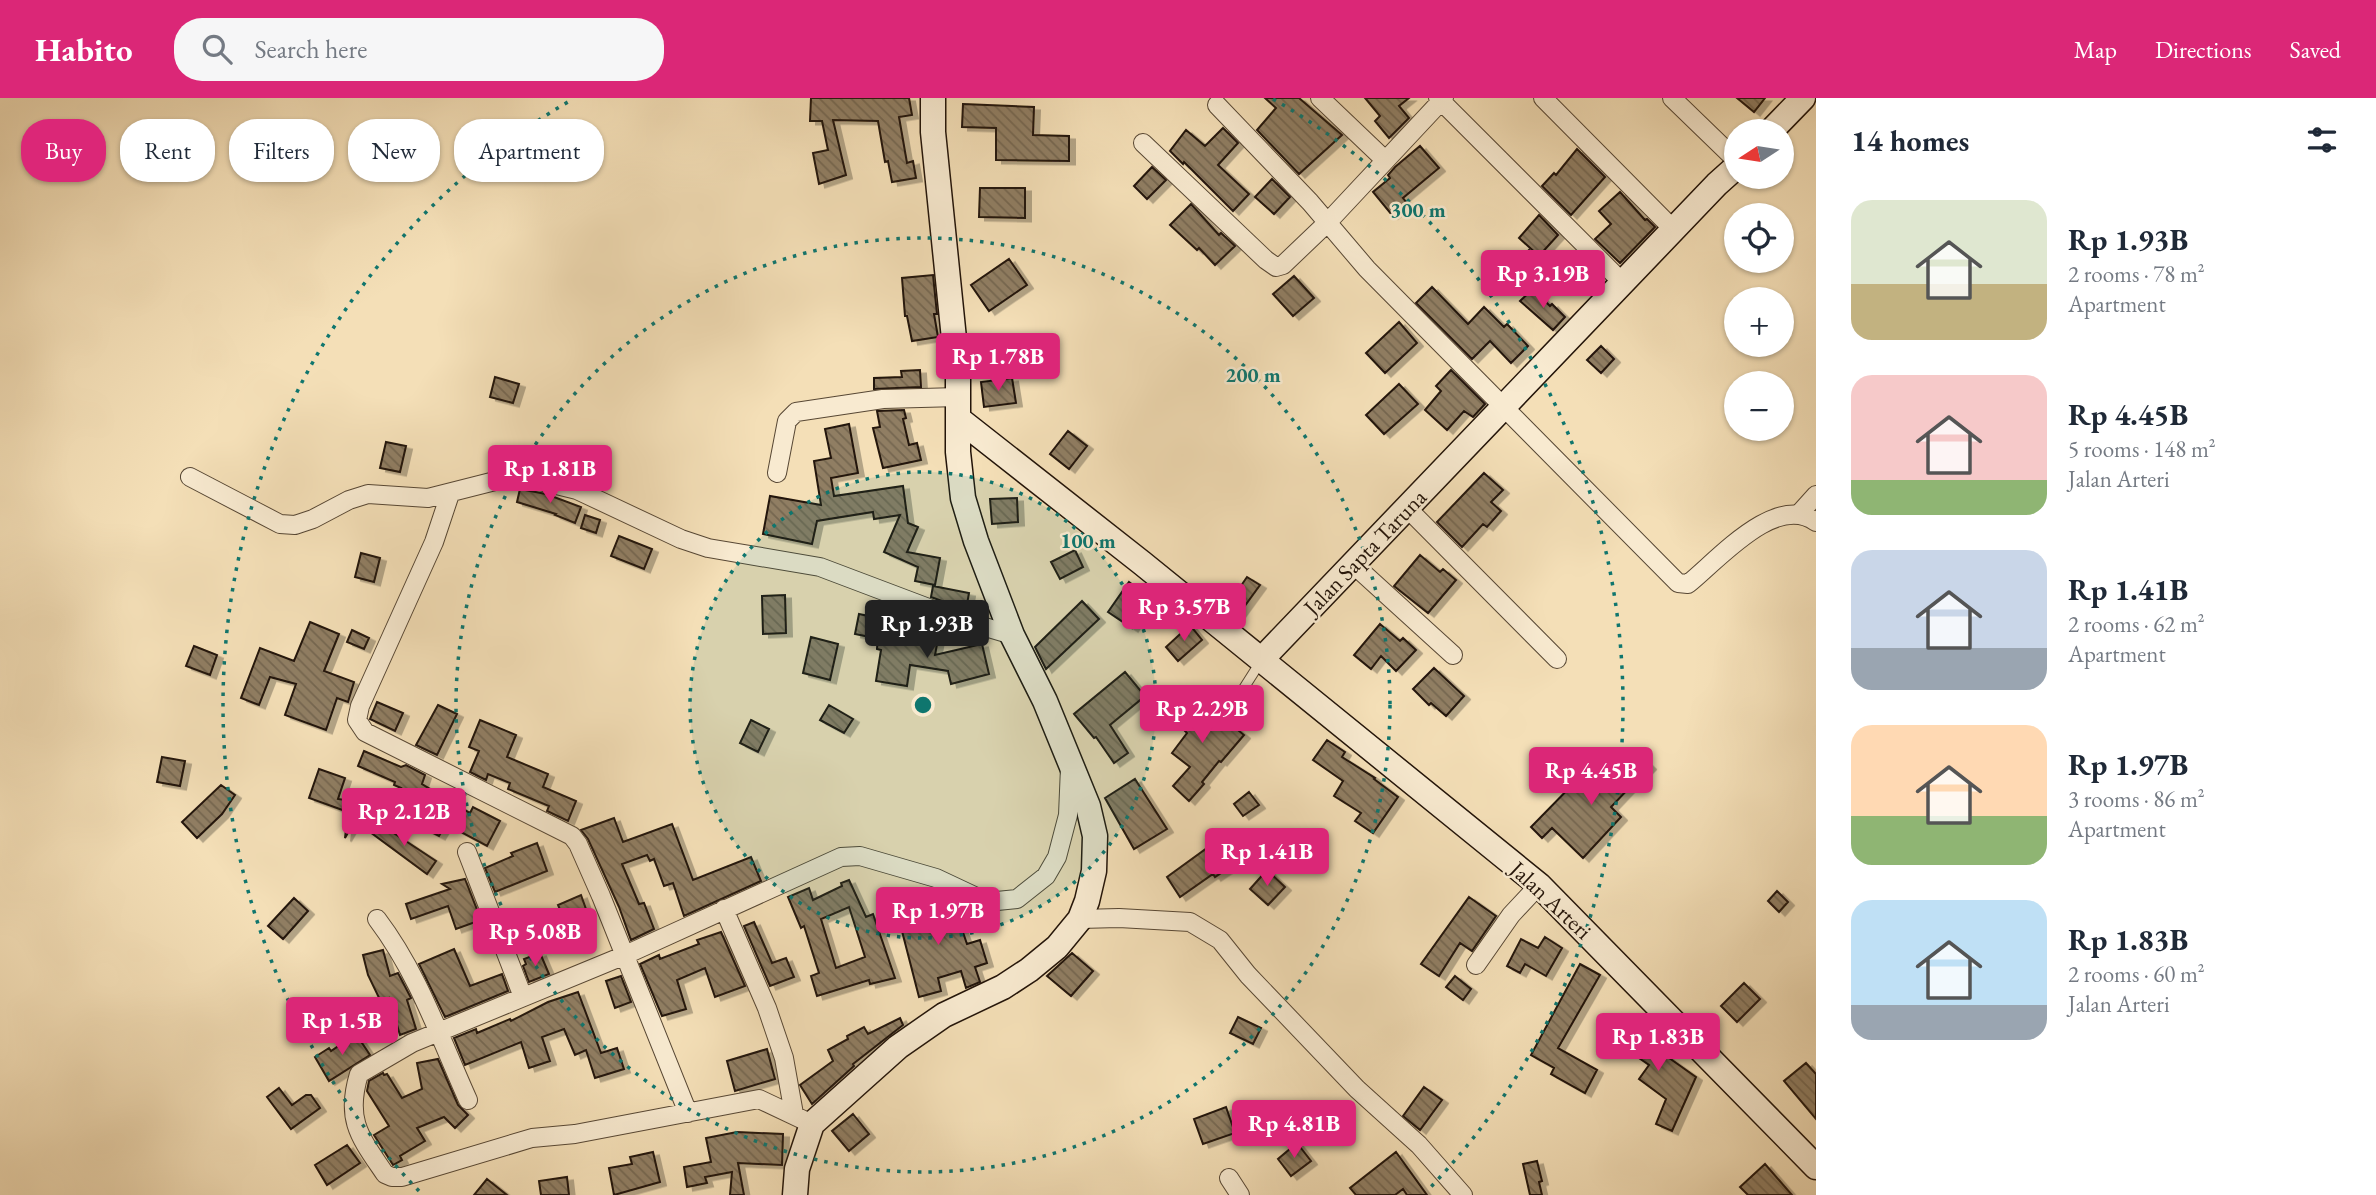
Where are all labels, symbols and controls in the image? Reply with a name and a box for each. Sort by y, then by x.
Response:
search box [174,18,664,81]
text: Habito [35,28,132,71]
icon: search [198,30,236,68]
text: Search here [254,32,367,66]
text: Map [2074,34,2117,65]
text: Directions [2155,34,2252,65]
text: Saved [2290,34,2341,65]
chip: Buy [21,119,106,182]
chip: Rent [120,119,215,182]
chip: Filters [229,119,334,182]
chip: New [348,119,440,182]
chip: Apartment [454,119,604,182]
north arrow [1724,119,1794,189]
map controls [1724,119,1794,441]
text: 14 homes [1851,121,1969,160]
icon: filters [2303,121,2341,159]
text: 300 m [1390,196,1446,223]
button: locate [1724,203,1794,273]
text: Rp 1.93B [2068,220,2188,259]
icon: home [1907,228,1991,312]
pin: Rp 3.19B [1471,250,1615,310]
text: Rp 3.19B [1497,258,1589,288]
text: 2 rooms · 78 m² [2068,259,2205,289]
button: + [1724,287,1794,357]
text: Apartment [2068,289,2166,319]
pin: Rp 1.78B [926,334,1070,393]
text: Rp 1.78B [952,341,1044,371]
text: 200 m [1225,361,1281,388]
button: − [1724,371,1794,441]
text: Rp 4.45B [2068,395,2188,434]
icon: home [1907,403,1991,487]
text: 5 rooms · 148 m² [2068,434,2216,464]
pin: Rp 1.81B [478,446,622,505]
text: Rp 1.81B [504,453,596,483]
text: Jalan Arteri [2068,464,2170,494]
street label: Jalan Sapta Taruna [1296,482,1434,623]
text: 100 m [1060,527,1116,554]
text: Rp 1.41B [2068,570,2188,609]
icon: home [1907,578,1991,662]
pin: Rp 3.57B [1112,584,1256,643]
text: Rp 3.57B [1138,591,1230,621]
pin: Rp 1.93B [855,601,999,660]
text: Rp 1.93B [881,608,973,638]
text: 2 rooms · 62 m² [2068,609,2205,639]
text: Apartment [2068,639,2166,669]
pin: Rp 2.29B [1130,686,1274,745]
centre of rings [911,693,935,717]
text: Rp 2.29B [1156,693,1248,723]
text: Rp 1.97B [2068,745,2188,784]
pin: Rp 4.45B [1519,748,1663,807]
icon: home [1907,753,1991,837]
text: Rp 4.45B [1545,755,1637,785]
text: 3 rooms · 86 m² [2068,784,2205,814]
pin: Rp 2.12B [332,788,476,848]
text: Rp 2.12B [358,796,450,826]
text: Apartment [2068,814,2166,844]
pin: Rp 1.41B [1195,828,1339,888]
text: Rp 1.41B [1221,836,1313,866]
street label: Jalan Arteri [1502,853,1599,946]
pin: Rp 1.97B [866,888,1010,947]
text: Rp 1.97B [892,895,984,925]
pin: Rp 5.08B [463,908,607,968]
text: Rp 5.08B [489,916,581,946]
text: Rp 1.83B [2068,920,2188,959]
icon: home [1907,928,1991,1012]
text: 2 rooms · 60 m² [2068,959,2205,989]
text: Jalan Arteri [2068,989,2170,1019]
pin: Rp 1.5B [277,998,407,1057]
text: Rp 1.5B [302,1005,382,1035]
pin: Rp 1.83B [1586,1014,1730,1073]
text: Rp 1.83B [1612,1021,1704,1051]
pin: Rp 4.81B [1222,1100,1366,1160]
text: Rp 4.81B [1248,1108,1340,1138]

